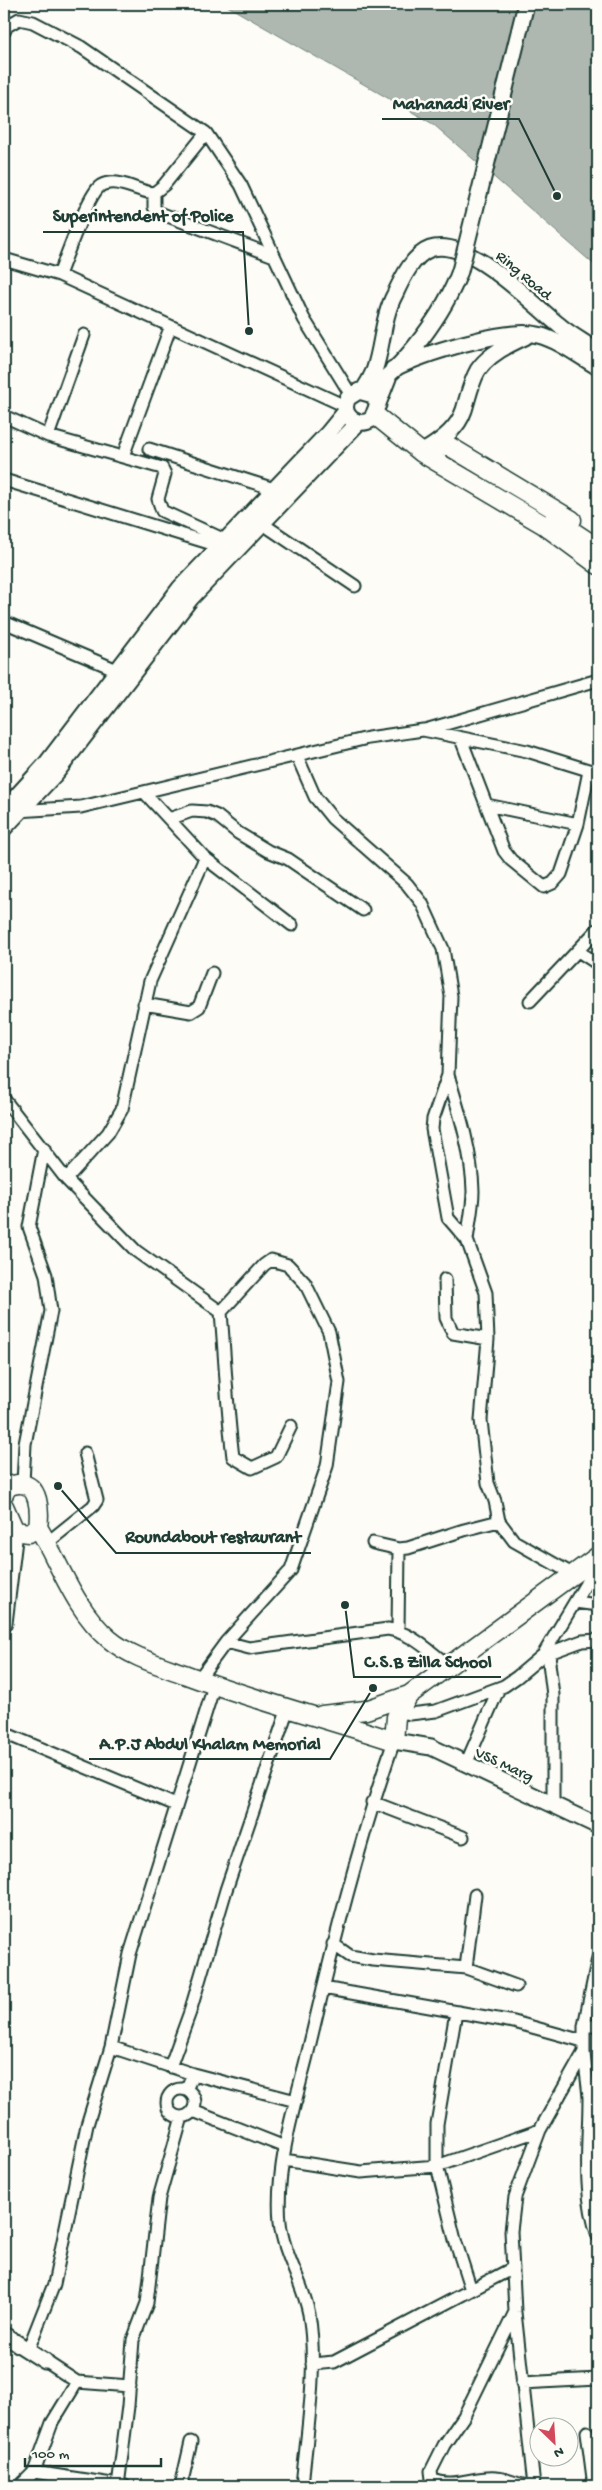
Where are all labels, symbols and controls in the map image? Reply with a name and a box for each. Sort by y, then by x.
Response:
callout: Mahanadi River [382,86,519,119]
text: Mahanadi River [393,95,512,116]
callout: Superintendent of Police [43,199,243,232]
text: Superintendent of Police [53,207,234,228]
street label: Ring Road [491,248,556,307]
callout: Roundabout restaurant [116,1520,311,1553]
text: Roundabout restaurant [124,1528,302,1549]
callout: C.S.B Zilla School [354,1644,501,1677]
text: C.S.B Zilla School [363,1653,492,1674]
callout: A.P.J Abdul Khalam Memorial [89,1726,330,1759]
text: A.P.J Abdul Khalam Memorial [98,1735,321,1756]
street label: VSS Marg [470,1744,536,1788]
north arrow [530,2418,580,2468]
scale bar [25,2435,161,2467]
text: N [551,2442,566,2461]
text: 100 m [31,2446,70,2464]

